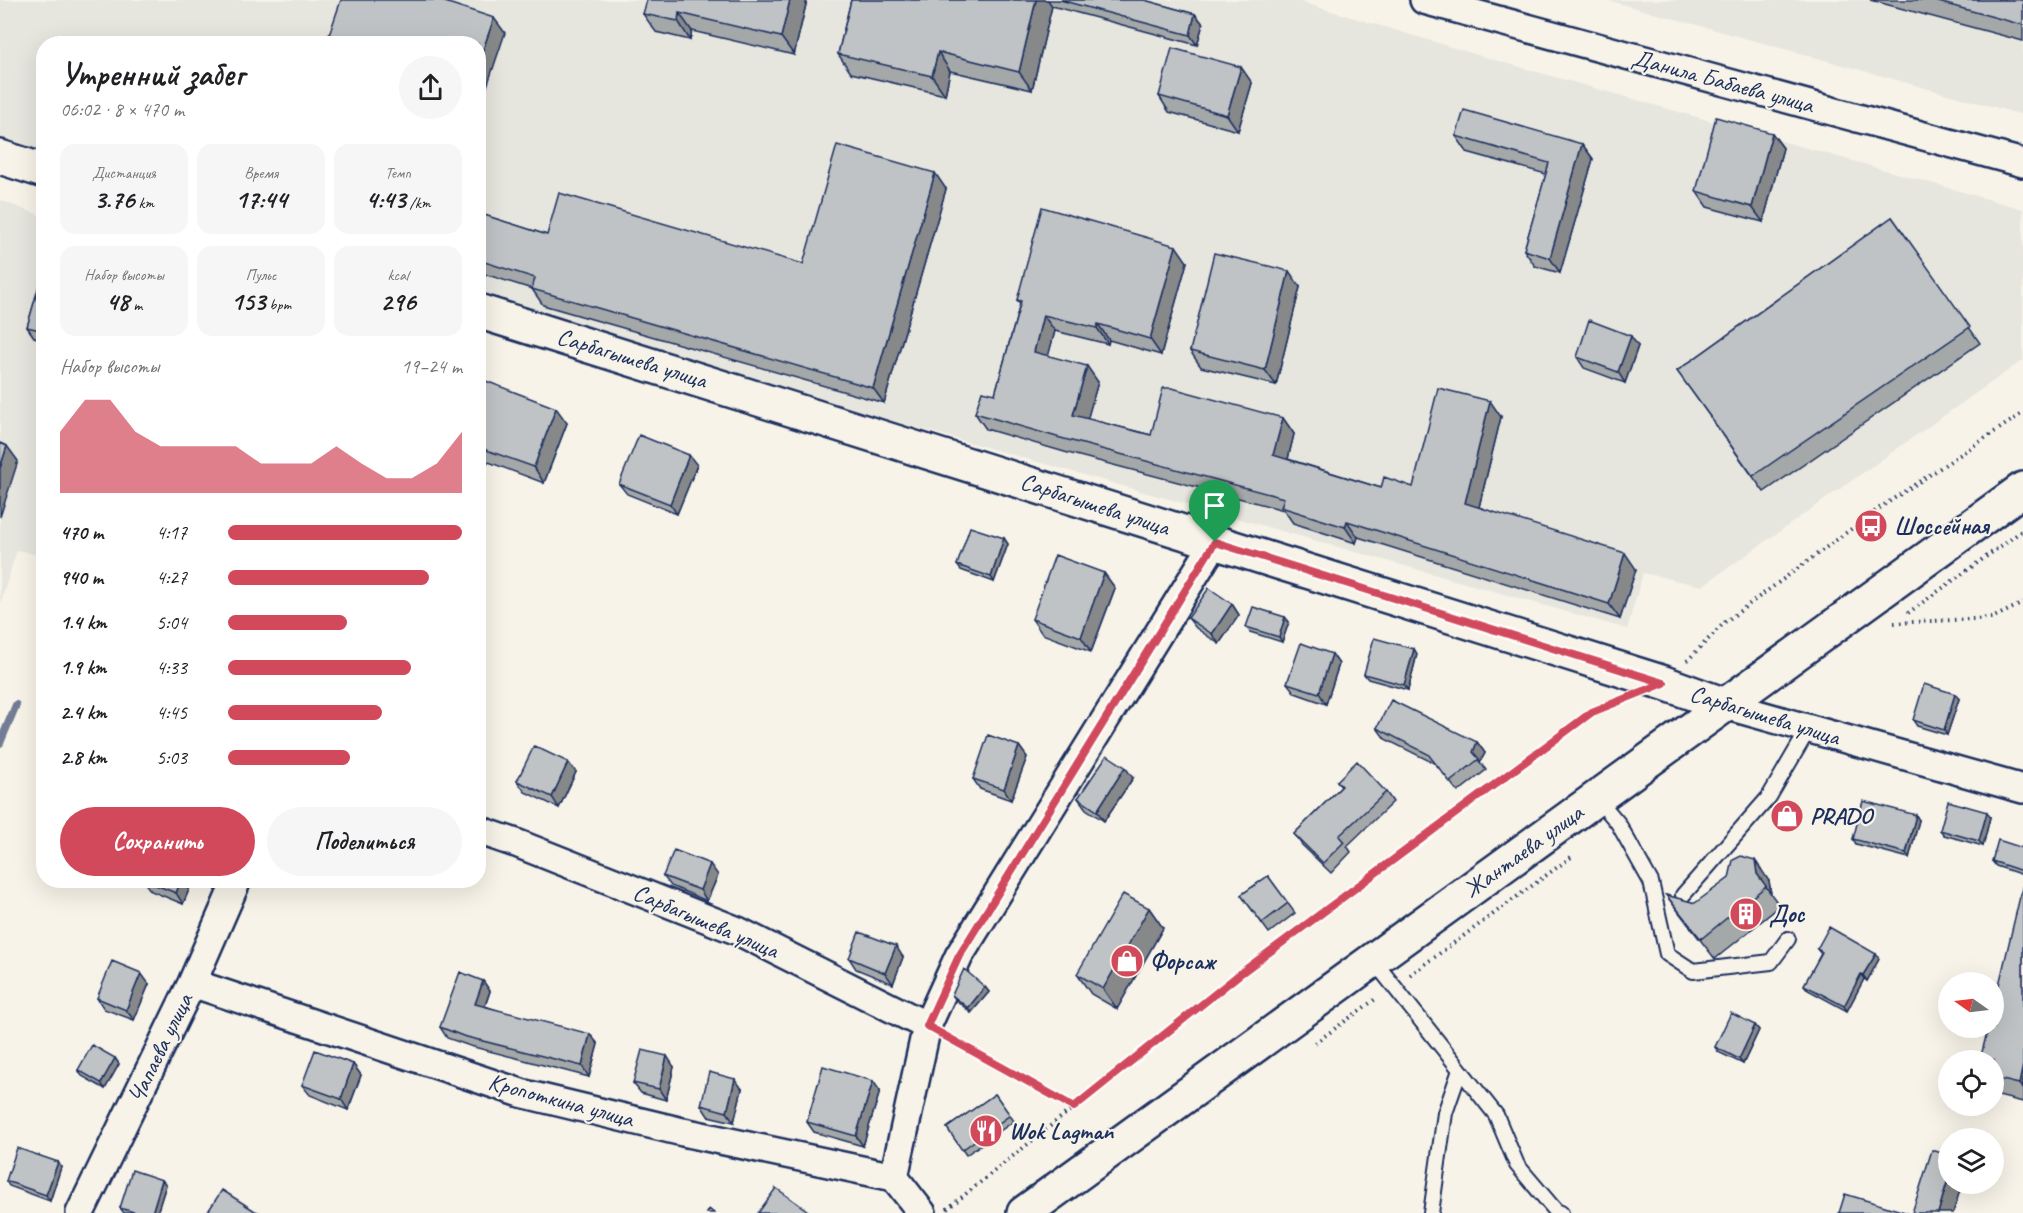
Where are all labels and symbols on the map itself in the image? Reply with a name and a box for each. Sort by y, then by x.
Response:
street label: Данила Бабаева улица [1629,42,1818,120]
street label: Сарбагышева улица [554,321,712,395]
street label: Сарбагышева улица [1017,466,1175,543]
pin [1189,480,1240,542]
bus stop icon: Шоссейная [1853,508,1889,544]
place label: Шоссейная [1894,511,1990,541]
street label: Сарбагышева улица [1687,678,1845,752]
street label: Жантаева улица [1457,797,1590,905]
shop icon: PRADO [1769,798,1805,834]
place label: PRADO [1810,801,1875,831]
street label: Сарбагышева улица [629,877,784,966]
building icon: Дос [1728,896,1764,932]
place label: Дос [1769,899,1806,929]
shop icon: Форсаж [1109,943,1145,979]
place label: Форсаж [1150,946,1218,976]
north arrow [1938,972,2004,1038]
street label: Чапаева улица [121,987,200,1108]
street label: Кропоткина улица [485,1066,638,1134]
restaurant icon: Wok Lagman [968,1113,1004,1149]
place label: Wok Lagman [1009,1116,1114,1146]

